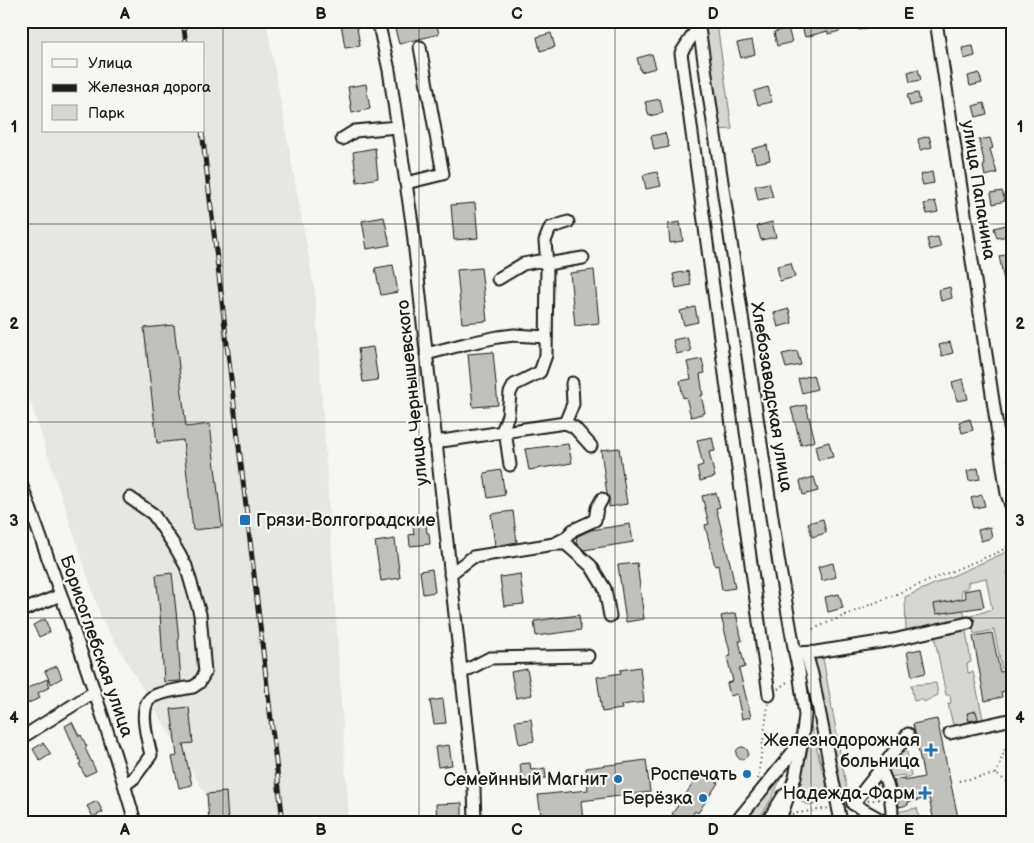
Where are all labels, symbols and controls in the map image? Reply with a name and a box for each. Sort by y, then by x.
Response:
text: A [119,5,130,24]
text: B [315,5,327,24]
text: C [511,5,523,24]
text: D [707,5,719,24]
text: E [904,5,914,24]
legend [42,42,205,132]
text: Улица [88,54,133,73]
text: Железная дорога [88,78,211,97]
text: Парк [88,104,125,123]
text: 1 [11,118,17,137]
text: 1 [1017,118,1023,137]
street label: улица Папанина [957,119,1000,262]
street label: улица Чернышевского [392,299,433,487]
street label: Хлебозаводская улица [746,301,797,494]
text: 2 [9,315,19,334]
text: 2 [1015,315,1025,334]
place label: Грязи-Волгоградские [256,510,435,531]
text: 3 [9,512,19,531]
text: 3 [1015,512,1025,531]
marker: Грязи-Волгоградские [238,513,252,527]
street label: Борисоглебская улица [56,553,138,740]
text: 4 [9,709,19,728]
text: 4 [1015,709,1025,728]
place label: Железнодорожная больница [763,730,920,772]
marker: Железнодорожная больница [924,743,938,757]
place label: Роспечать [650,764,737,785]
marker: Роспечать [741,768,753,780]
place label: Семейнный Магнит [444,769,609,790]
marker: Семейнный Магнит [612,773,624,785]
place label: Надежда-Фарм [783,783,915,804]
marker: Надежда-Фарм [919,787,931,799]
place label: Берёзка [622,788,693,809]
marker: Берёзка [697,792,709,804]
text: A [119,821,130,840]
text: B [315,821,327,840]
text: C [511,821,523,840]
text: D [707,821,719,840]
text: E [904,821,914,840]

